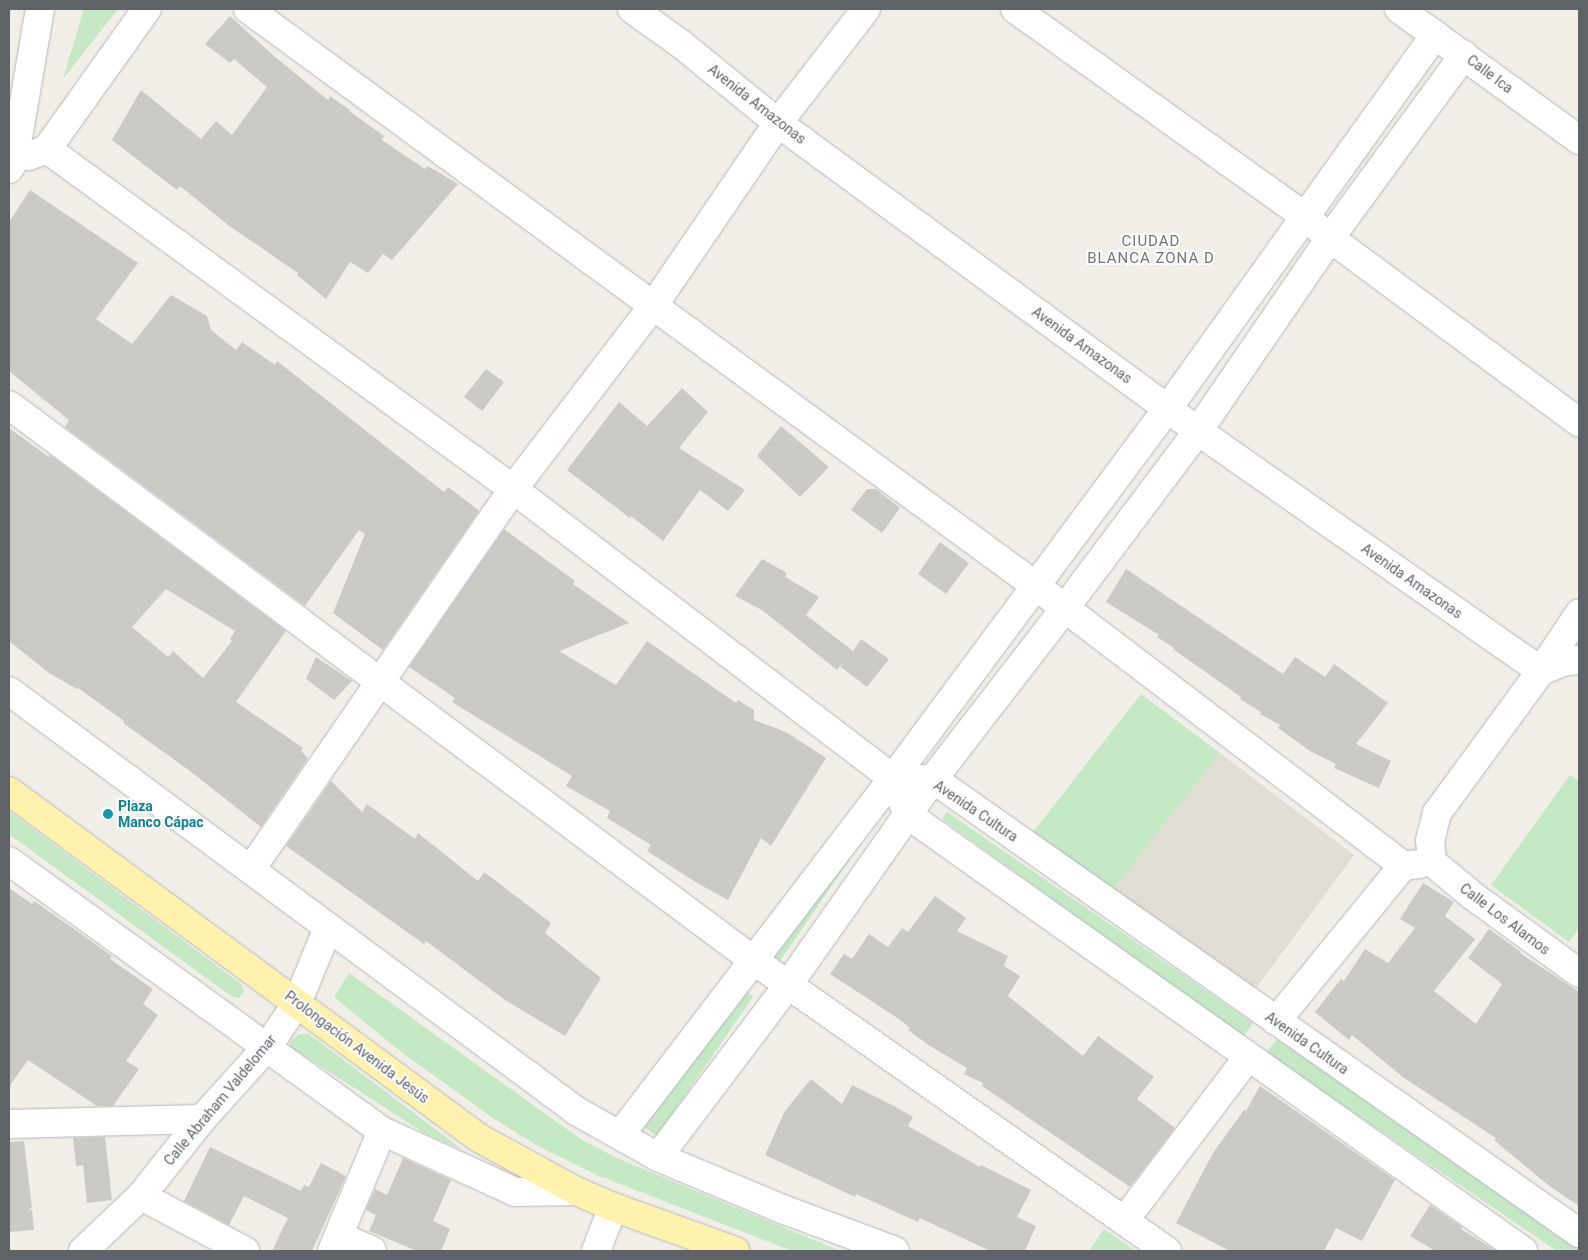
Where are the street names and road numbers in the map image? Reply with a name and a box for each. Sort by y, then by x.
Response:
street label: Calle Ica [1464,51,1516,97]
street label: Avenida Amazonas [705,61,809,147]
street label: Avenida Amazonas [1029,303,1135,387]
street label: Avenida Amazonas [1358,540,1466,622]
street label: Avenida Cultura [931,777,1021,845]
street label: Calle Los Alamos [1457,880,1553,958]
street label: Prolongación Avenida Jesús [282,987,432,1107]
street label: Avenida Cultura [1262,1008,1352,1078]
street label: Calle Abraham Valdelomar [160,1031,280,1169]

